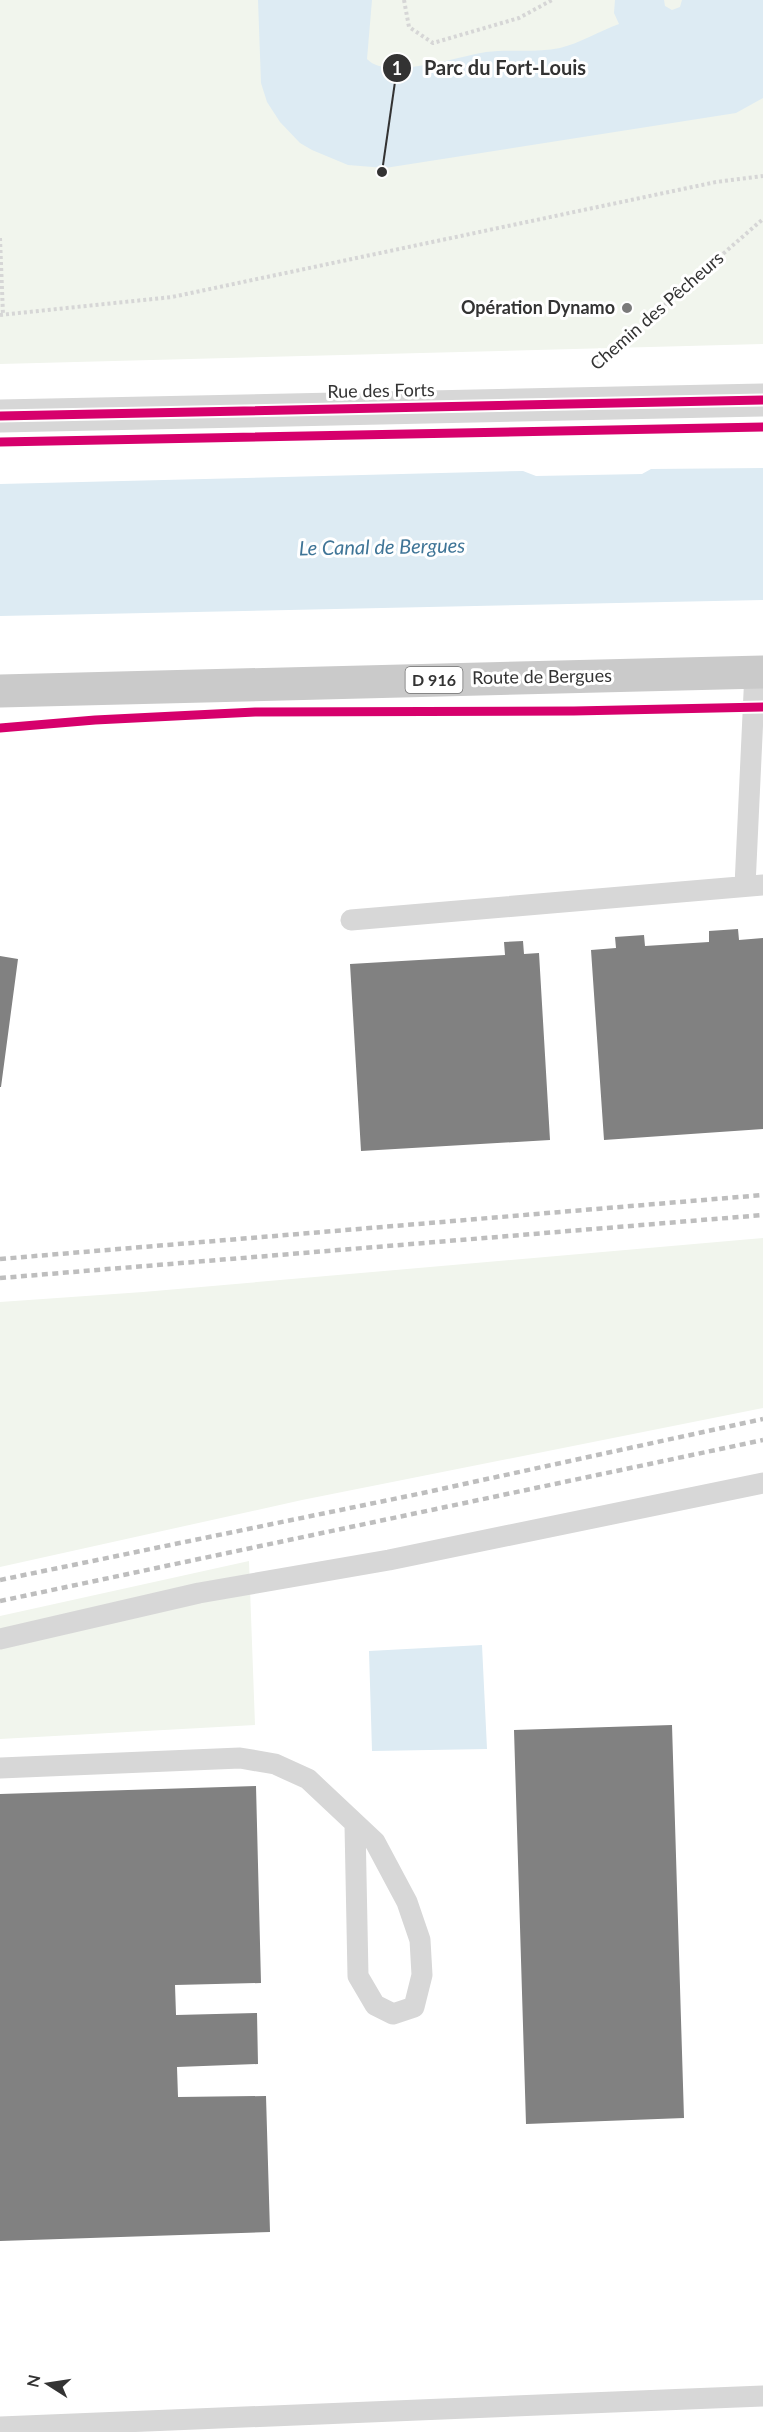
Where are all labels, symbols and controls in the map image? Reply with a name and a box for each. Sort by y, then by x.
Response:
callout: Parc du Fort-Louis [382,49,598,87]
text: Parc du Fort-Louis [424,55,586,79]
text: 1 [392,57,402,79]
street label: Chemin des Pêcheurs [585,246,728,374]
place label: Opération Dynamo [461,296,615,318]
marker: Opération Dynamo [620,301,634,315]
street label: Rue des Forts [327,378,435,402]
water label: Le Canal de Bergues [299,533,465,559]
street label: Route de Bergues [472,664,612,688]
road number: D 916 [406,667,462,693]
north arrow [18,2354,78,2414]
text: N [22,2373,43,2389]

